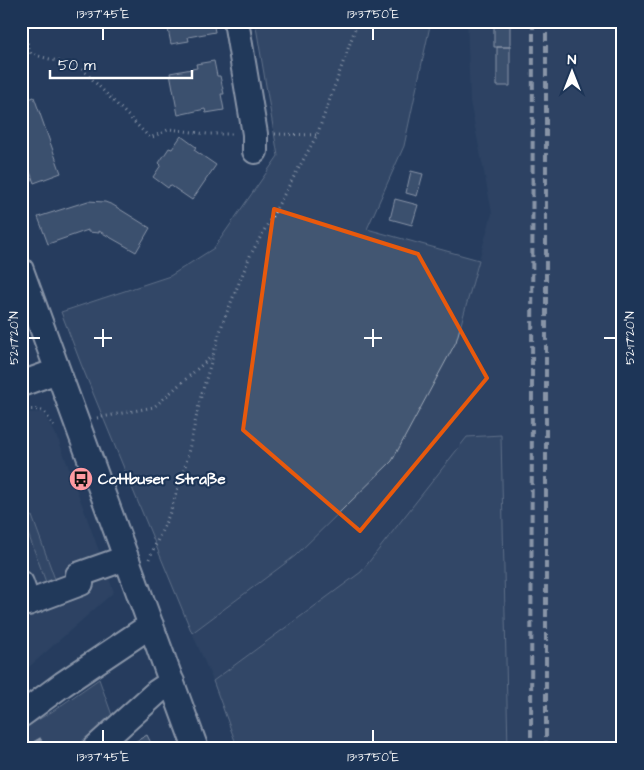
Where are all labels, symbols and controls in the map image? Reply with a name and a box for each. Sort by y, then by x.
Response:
text: 13°37'45"E [77,6,129,23]
text: 13°37'50"E [347,6,399,23]
scale bar [50,48,192,80]
north arrow [546,48,596,98]
text: N [568,50,577,70]
text: 50 m [58,55,96,76]
text: 52°17'20"N [6,311,23,365]
text: 52°17'20"N [622,311,639,365]
bus stop icon: Cottbuser Straße [68,466,94,492]
place label: Cottbuser Straße [98,469,226,490]
text: 13°37'45"E [77,749,129,766]
text: 13°37'50"E [347,749,399,766]

